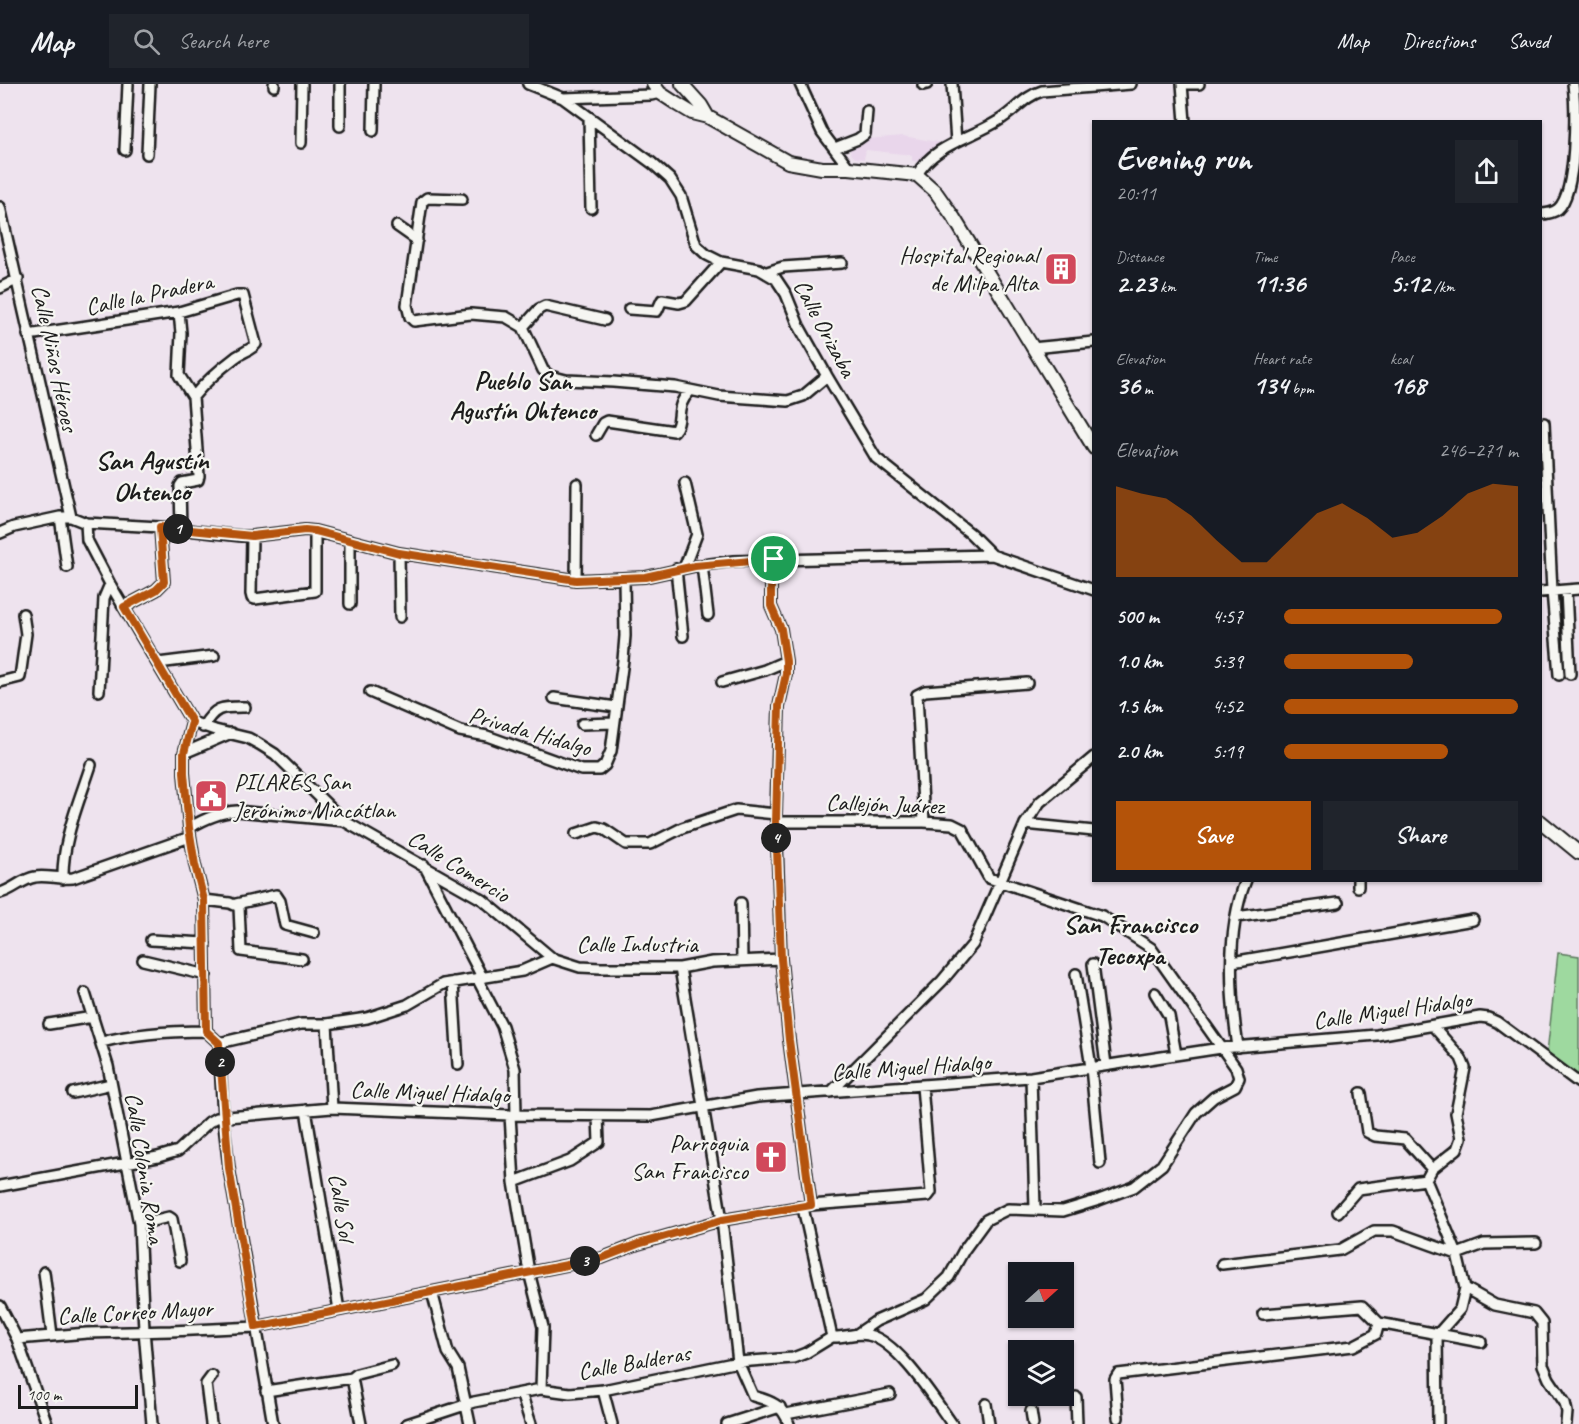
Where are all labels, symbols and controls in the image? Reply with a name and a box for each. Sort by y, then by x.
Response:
search box [109,14,529,68]
text: Map [30,24,73,59]
icon: search [130,25,163,58]
text: Search here [178,27,268,55]
text: Map [1337,28,1369,54]
text: Directions [1402,28,1475,54]
text: Saved [1508,28,1549,54]
text: Evening run [1116,137,1251,179]
button: share [1455,140,1518,203]
text: 20:11 [1116,181,1156,206]
place label: Hospital Regional de Milpa Alta [899,240,1042,298]
text: Distance [1116,247,1164,267]
text: Time [1253,247,1277,267]
text: Pace [1390,247,1415,267]
building icon: Hospital Regional de Milpa Alta [1043,251,1079,287]
street label: Calle la Pradera [83,265,217,322]
text: 2.23 [1116,267,1156,300]
text: 11:36 [1253,267,1306,300]
text: 5:12 [1390,267,1430,300]
street label: Calle Orizaba [787,274,864,383]
text: km [1156,277,1176,297]
text: /km [1430,277,1455,297]
street label: Calle Niños Héroes [25,282,86,436]
text: Elevation [1116,349,1165,369]
text: Heart rate [1253,349,1311,369]
text: kcal [1390,349,1411,369]
district label: Pueblo San Agustín Ohtenco [450,364,599,427]
text: 36 [1116,369,1140,402]
text: 134 [1253,369,1288,402]
text: 168 [1390,369,1426,402]
text: m [1140,379,1153,399]
text: bpm [1288,379,1314,399]
text: Elevation [1116,438,1178,463]
text: 246–271 m [1439,438,1518,463]
district label: San Agustín Ohtenco [95,443,210,508]
pin: 1 [163,514,193,544]
text: 1 [174,519,182,539]
pin [748,533,799,584]
icon: arrive [757,542,790,575]
text: 500 m [1116,604,1159,629]
text: 4:57 [1212,604,1243,629]
text: 1.0 km [1116,649,1163,674]
text: 5:39 [1212,649,1243,674]
text: 1.5 km [1116,694,1162,719]
text: 4:52 [1212,694,1243,719]
street label: Privada Hidalgo [466,699,596,763]
text: 2.0 km [1116,739,1163,764]
text: 5:19 [1212,739,1243,764]
place label: PILARES San Jerónimo Miacátlan [233,767,396,825]
public building icon: PILARES San Jerónimo Miacátlan [193,778,229,814]
street label: Callejón Juárez [826,787,947,821]
button: Save [1116,801,1311,870]
button: Share [1323,801,1518,870]
street label: Calle Comercio [402,823,517,910]
pin: 4 [761,823,791,853]
text: 4 [772,828,780,848]
district label: San Francisco Tecoxpa [1063,907,1199,972]
street label: Calle Industria [576,929,699,959]
street label: Calle Miguel Hidalgo [1311,984,1475,1036]
street label: Calle Miguel Hidalgo [830,1046,994,1088]
pin: 2 [205,1047,235,1077]
text: 2 [216,1052,224,1072]
street label: Calle Miguel Hidalgo [350,1074,513,1110]
street label: Calle Colonia Roma [118,1090,172,1247]
place label: Parroquia San Francisco [631,1128,750,1186]
church icon: Parroquia San Francisco [753,1139,789,1175]
street label: Calle Sol [322,1171,363,1247]
pin: 3 [570,1246,600,1276]
text: 3 [581,1251,589,1271]
north arrow [1008,1262,1074,1328]
map controls [1008,1262,1074,1406]
street label: Calle Correo Mayor [57,1293,216,1331]
street label: Calle Balderas [576,1337,694,1387]
button: layers [1008,1340,1074,1406]
scale bar [18,1382,138,1410]
text: 100 m [27,1385,61,1405]

